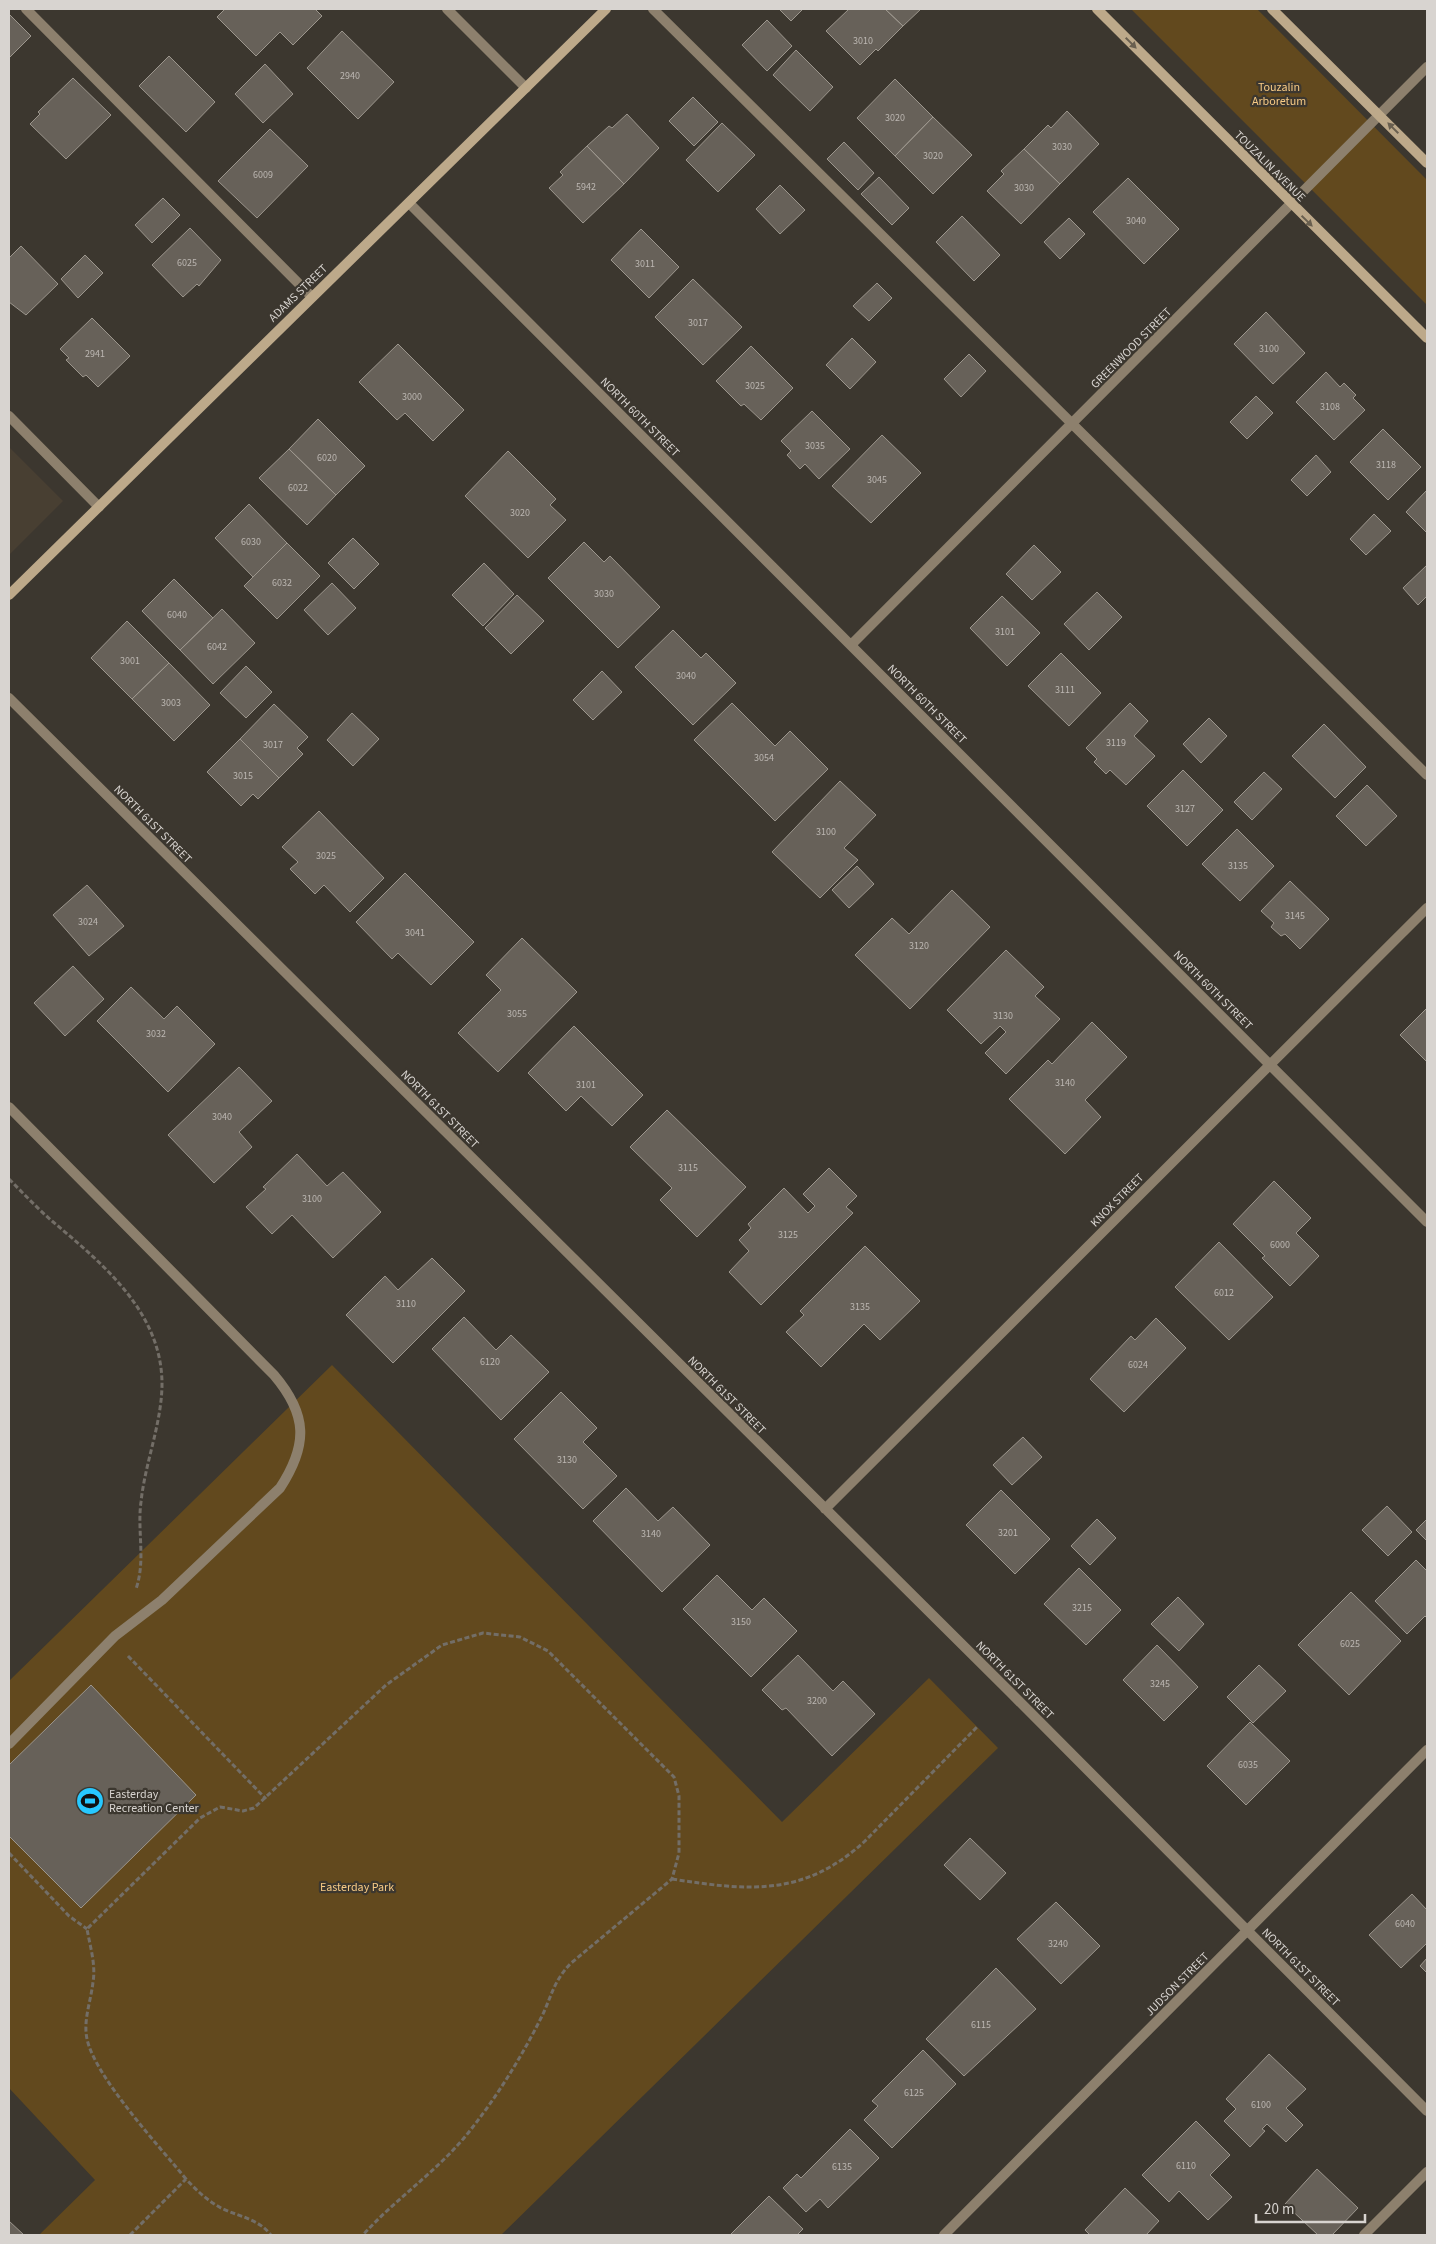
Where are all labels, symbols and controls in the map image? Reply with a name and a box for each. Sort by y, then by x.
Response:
house number: 3010 [853,34,873,48]
one-way arrow [1125,37,1137,49]
house number: 2940 [340,69,360,83]
park label: Touzalin Arboretum [1252,79,1306,110]
house number: 3020 [885,111,905,125]
one-way arrow [1387,122,1399,134]
street label: TOUZALIN AVENUE [1230,127,1309,206]
house number: 3030 [1052,140,1072,154]
house number: 3020 [923,149,943,163]
house number: 6009 [253,168,273,182]
house number: 5942 [576,180,596,194]
house number: 3030 [1014,181,1034,195]
house number: 3040 [1126,214,1146,228]
one-way arrow [1301,215,1313,227]
house number: 6025 [177,256,197,270]
house number: 3011 [635,257,655,271]
street label: ADAMS STREET [265,260,332,326]
street label: GREENWOOD STREET [1087,304,1176,393]
house number: 3017 [688,316,708,330]
house number: 3100 [1259,342,1279,356]
house number: 2941 [85,347,105,361]
street label: NORTH 60TH STREET [596,374,684,461]
house number: 3025 [745,379,765,393]
house number: 3000 [402,390,422,404]
house number: 3108 [1320,400,1340,414]
house number: 3035 [805,439,825,453]
house number: 6020 [317,451,337,465]
house number: 3118 [1376,458,1396,472]
house number: 3045 [867,473,887,487]
house number: 6022 [288,481,308,495]
house number: 3020 [510,506,530,520]
house number: 6030 [241,535,261,549]
house number: 6032 [272,576,292,590]
house number: 3030 [594,587,614,601]
house number: 6040 [167,608,187,622]
house number: 3101 [995,625,1015,639]
house number: 6042 [207,640,227,654]
house number: 3001 [120,654,140,668]
street label: NORTH 60TH STREET [883,661,971,748]
house number: 3040 [676,669,696,683]
house number: 3111 [1055,683,1075,697]
house number: 3003 [161,696,181,710]
house number: 3119 [1106,736,1126,750]
house number: 3017 [263,738,283,752]
house number: 3054 [754,751,774,765]
house number: 3015 [233,769,253,783]
street label: NORTH 61ST STREET [110,781,196,868]
house number: 3127 [1175,802,1195,816]
house number: 3100 [816,825,836,839]
house number: 3025 [316,849,336,863]
house number: 3135 [1228,859,1248,873]
house number: 3145 [1285,909,1305,923]
house number: 3024 [78,915,98,929]
house number: 3041 [405,926,425,940]
house number: 3120 [909,939,929,953]
street label: NORTH 60TH STREET [1169,947,1257,1034]
house number: 3055 [507,1007,527,1021]
house number: 3130 [993,1009,1013,1023]
house number: 3032 [146,1027,166,1041]
street label: NORTH 61ST STREET [397,1066,483,1153]
house number: 3140 [1055,1076,1075,1090]
house number: 3101 [576,1078,596,1092]
house number: 3040 [212,1110,232,1124]
house number: 3115 [678,1161,698,1175]
street label: KNOX STREET [1087,1169,1148,1231]
house number: 3100 [302,1192,322,1206]
house number: 3125 [778,1228,798,1242]
house number: 6000 [1270,1238,1290,1252]
house number: 6012 [1214,1286,1234,1300]
house number: 3110 [396,1297,416,1311]
house number: 3135 [850,1300,870,1314]
street label: NORTH 61ST STREET [684,1352,770,1439]
house number: 6120 [480,1355,500,1369]
house number: 6024 [1128,1358,1148,1372]
house number: 3130 [557,1453,577,1467]
house number: 3201 [998,1526,1018,1540]
house number: 3140 [641,1527,661,1541]
house number: 3215 [1072,1601,1092,1615]
house number: 3150 [731,1615,751,1629]
street label: NORTH 61ST STREET [972,1637,1058,1724]
house number: 6025 [1340,1637,1360,1651]
house number: 3245 [1150,1677,1170,1691]
house number: 3200 [807,1694,827,1708]
house number: 6035 [1238,1758,1258,1772]
sports icon: Easterday Recreation Center [75,1786,105,1816]
place label: Easterday Recreation Center [109,1786,200,1817]
park label: Easterday Park [320,1879,394,1896]
house number: 6040 [1395,1917,1415,1931]
street label: NORTH 61ST STREET [1258,1924,1344,2011]
house number: 3240 [1048,1937,1068,1951]
street label: JUDSON STREET [1142,1948,1213,2020]
house number: 6115 [971,2018,991,2032]
house number: 6125 [904,2086,924,2100]
house number: 6100 [1251,2098,1271,2112]
house number: 6110 [1176,2159,1196,2173]
house number: 6135 [832,2160,852,2174]
scale bar [1256,2192,1365,2224]
text: 20 m [1264,2199,1294,2220]

